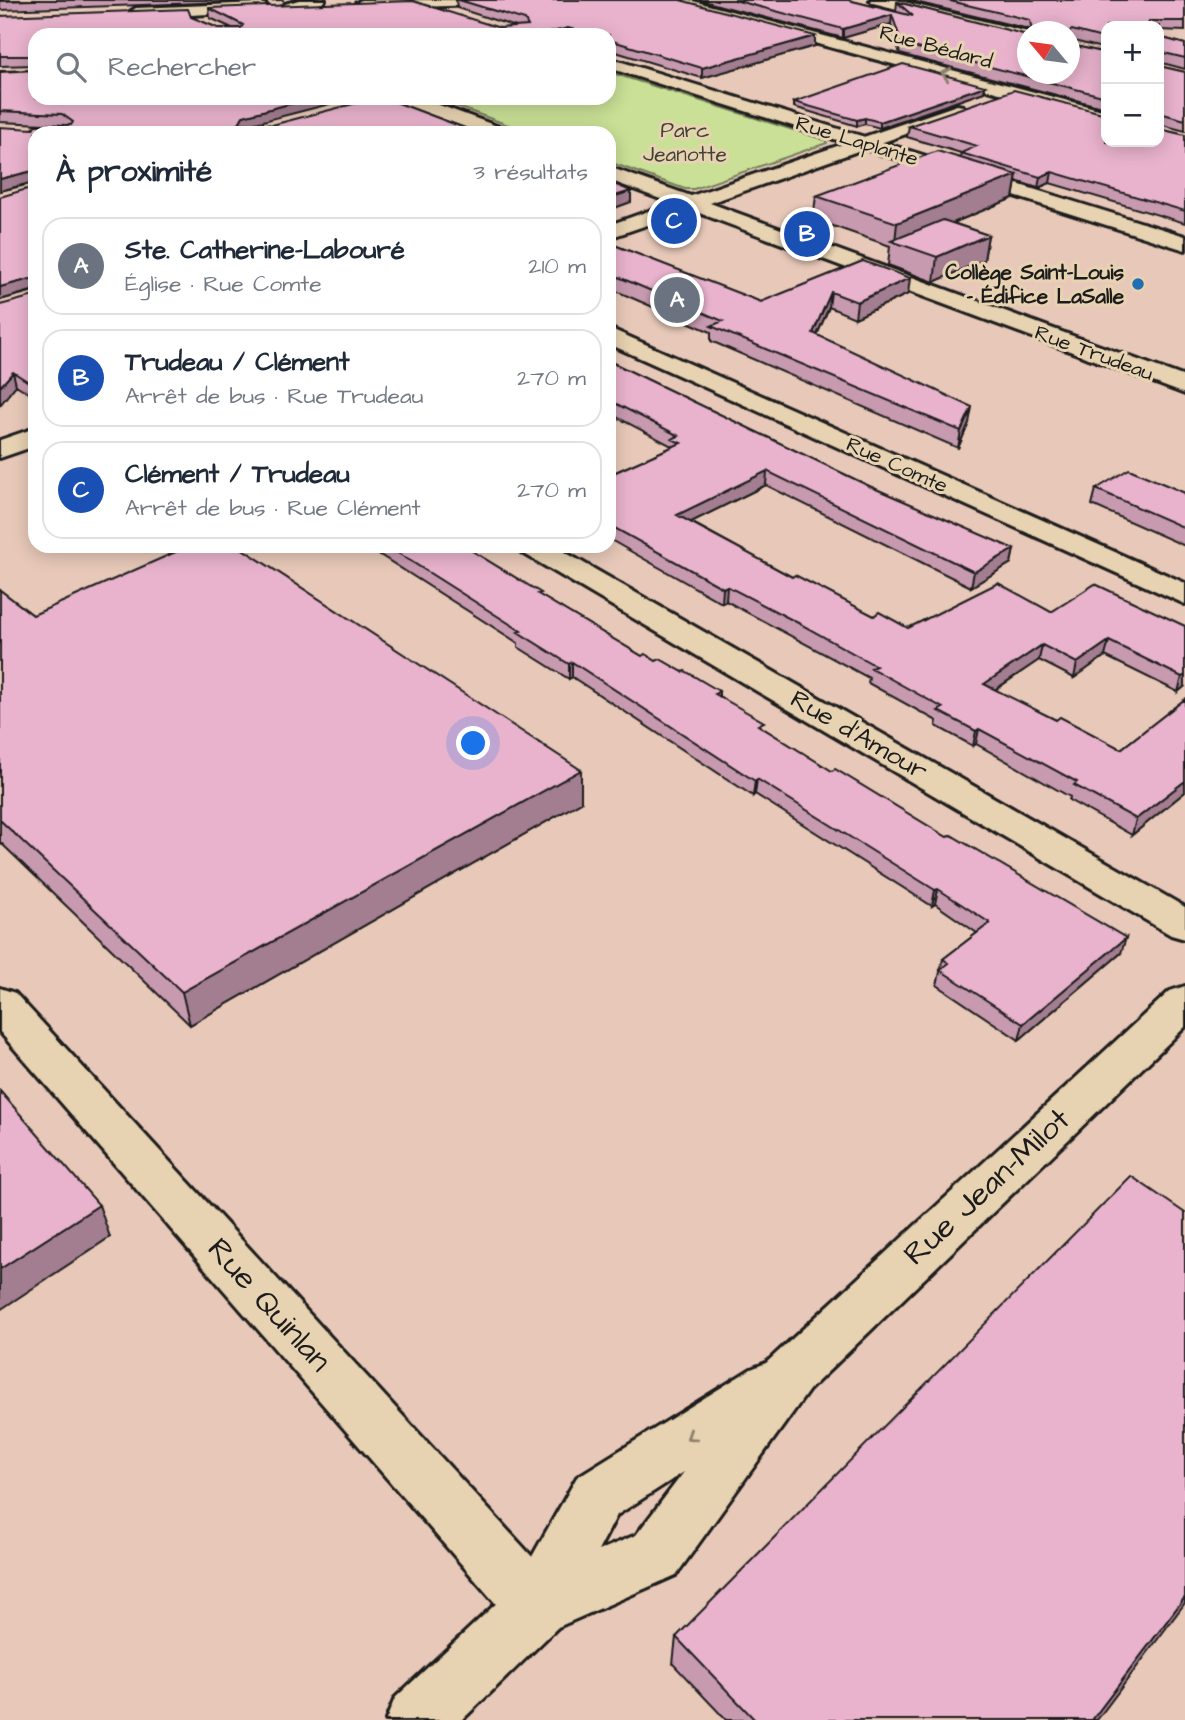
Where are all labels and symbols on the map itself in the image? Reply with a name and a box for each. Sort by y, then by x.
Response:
street label: Rue Bédard [876,18,996,76]
north arrow [1017,21,1080,84]
one-way arrow [940,67,952,82]
street label: Rue Laplante [792,109,922,174]
park label: Parc Jeanotte [643,116,727,169]
pin: C [651,195,697,247]
pin: B [784,208,830,260]
place label: Collège Saint-Louis - Édifice LaSalle [945,258,1125,311]
pin: A [654,274,700,326]
marker: Collège Saint-Louis - Édifice LaSalle [1130,276,1146,292]
street label: Rue Trudeau [1031,318,1158,388]
street label: Rue Comte [842,430,952,500]
street label: Rue d'Amour [784,681,934,789]
your location [456,726,490,760]
street label: Rue Jean-Milot [894,1098,1080,1276]
street label: Rue Quinlan [197,1228,341,1382]
one-way arrow [686,1428,699,1441]

